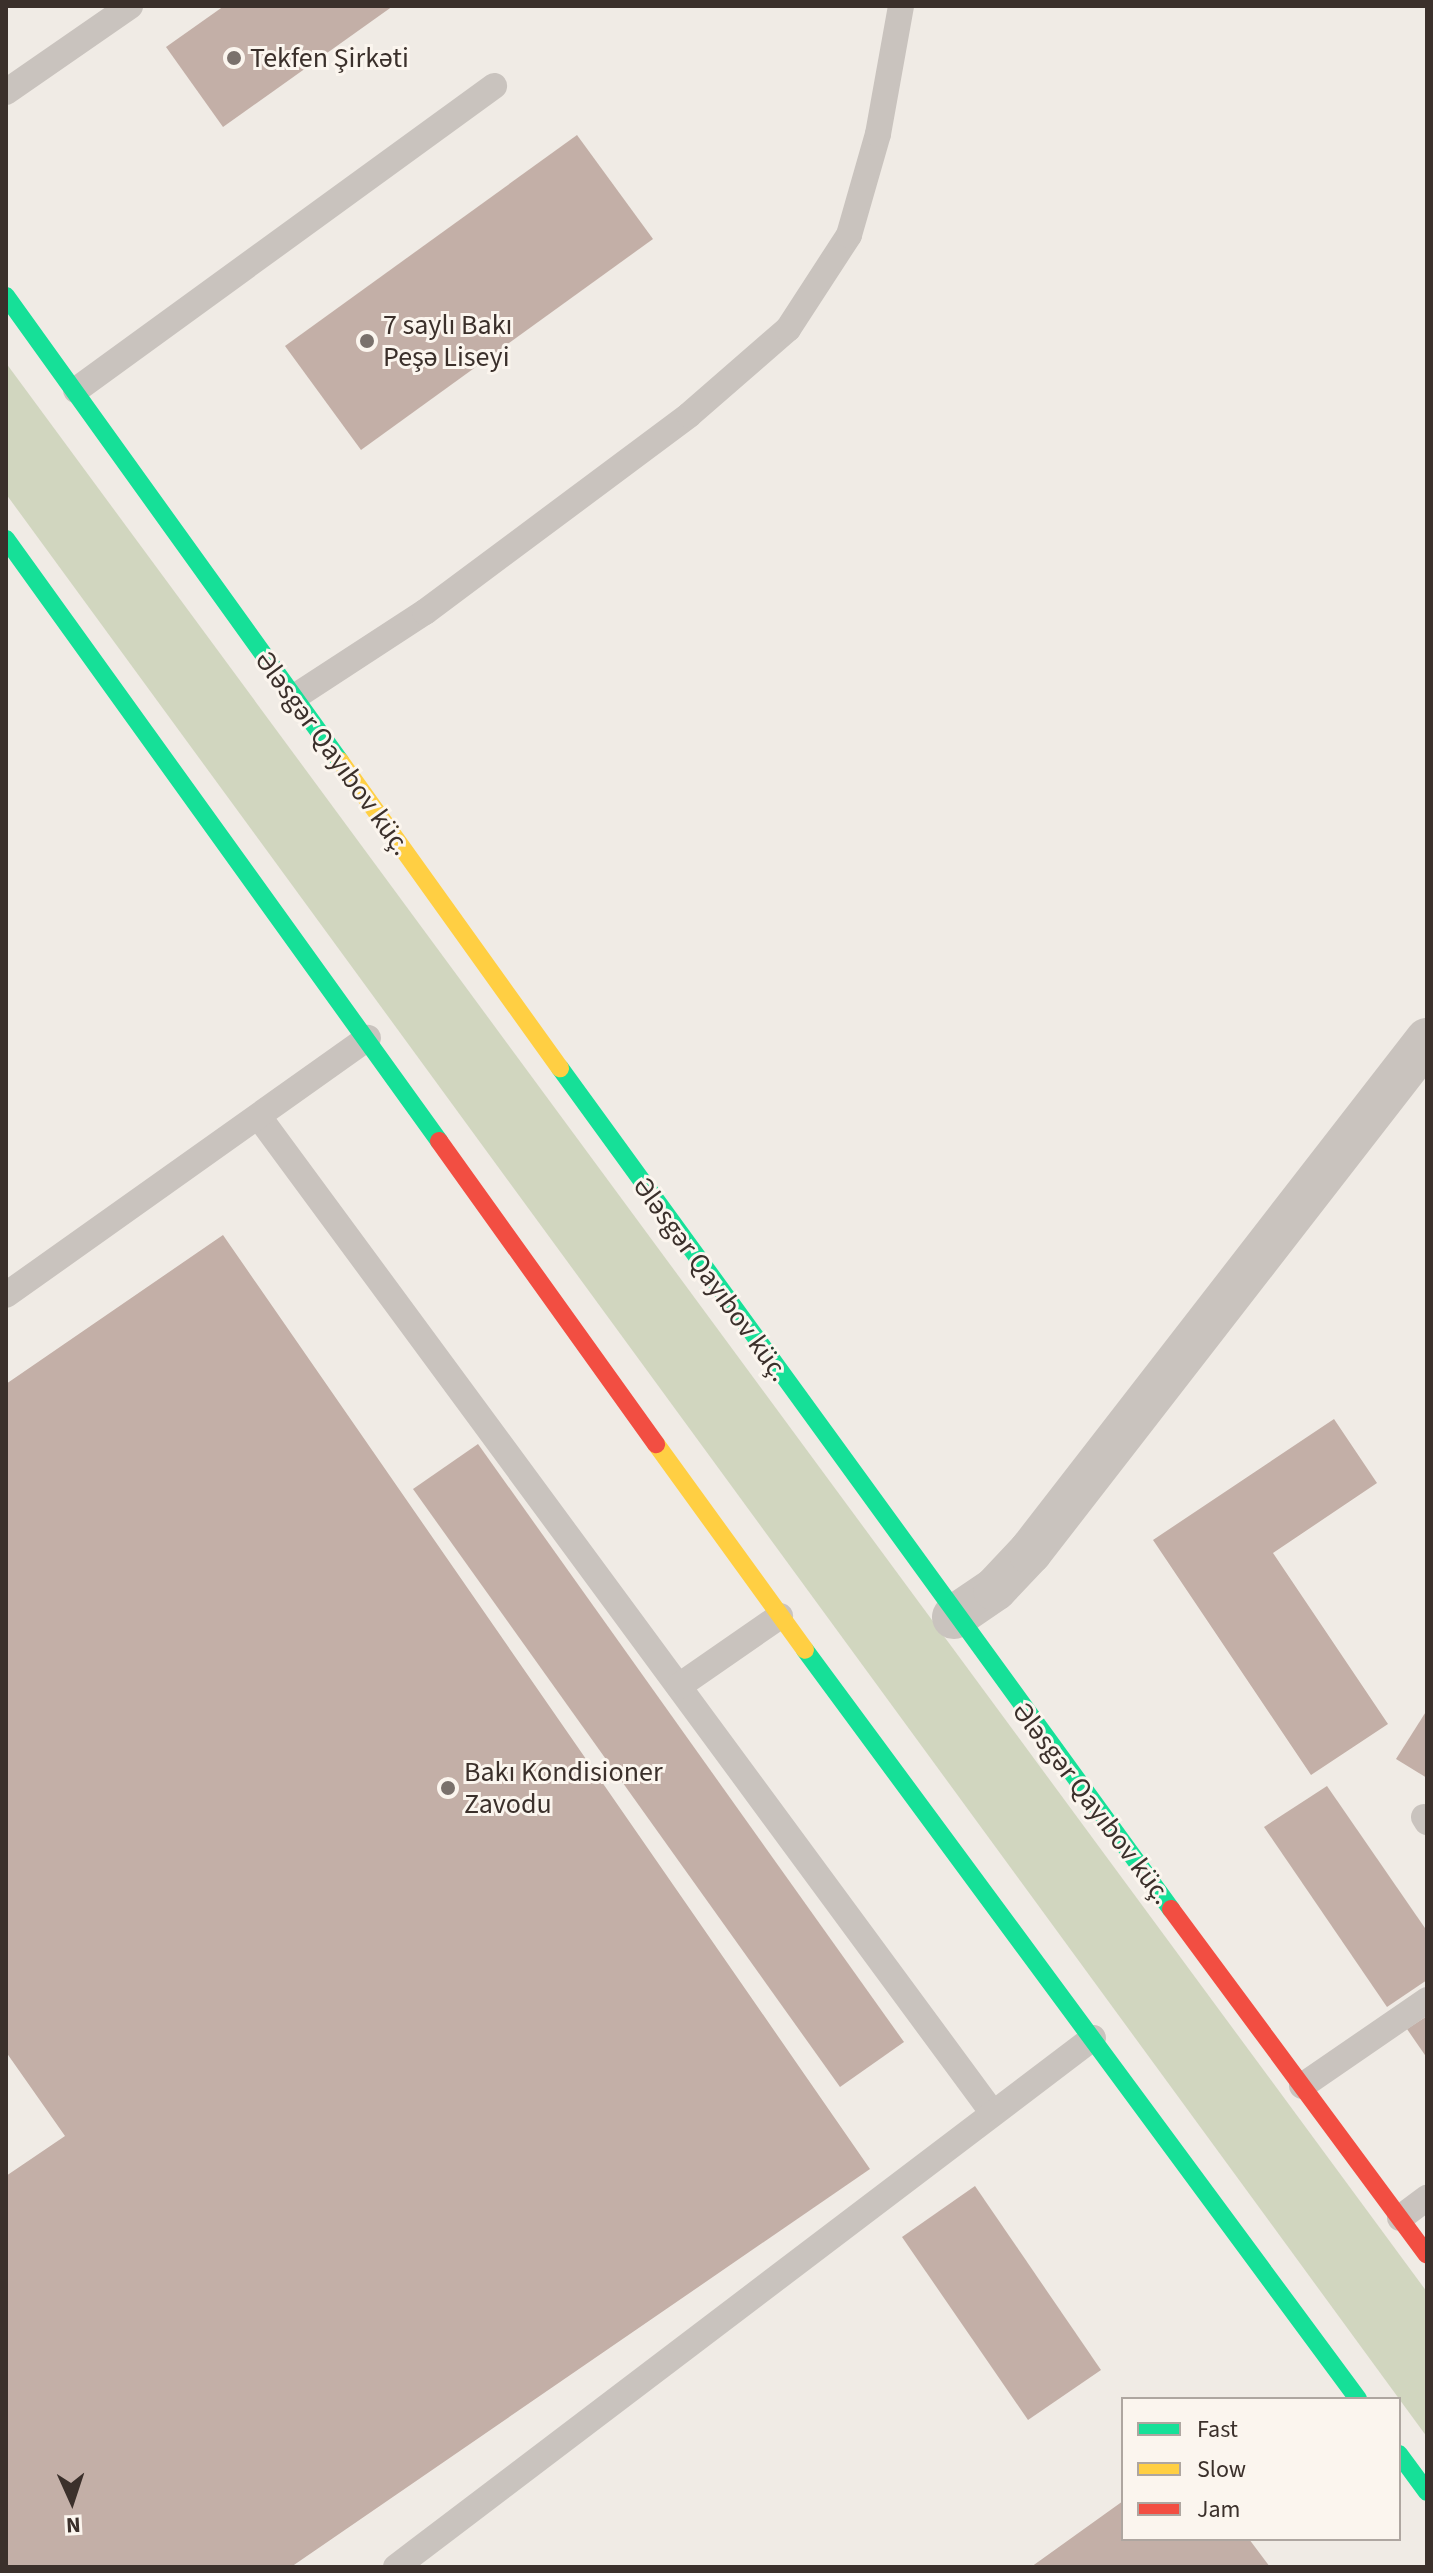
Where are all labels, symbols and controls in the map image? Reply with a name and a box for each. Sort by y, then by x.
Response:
place label: Tekfen Şirkəti [250,41,409,75]
marker: Tekfen Şirkəti [225,49,243,67]
place label: 7 saylı Bakı Peşə Liseyi [383,308,512,374]
marker: 7 saylı Bakı Peşə Liseyi [358,332,376,350]
street label: Ələsgər Qayıbov küç. [248,644,418,862]
street label: Ələsgər Qayıbov küç. [626,1170,796,1388]
street label: Ələsgər Qayıbov küç. [1005,1695,1179,1911]
place label: Bakı Kondisioner Zavodu [464,1755,663,1821]
marker: Bakı Kondisioner Zavodu [439,1779,457,1797]
legend [1121,2397,1401,2541]
text: Fast [1197,2412,1238,2447]
text: Slow [1197,2452,1246,2487]
north arrow [32,2461,112,2541]
text: Jam [1197,2492,1241,2527]
text: N [65,2509,81,2541]

